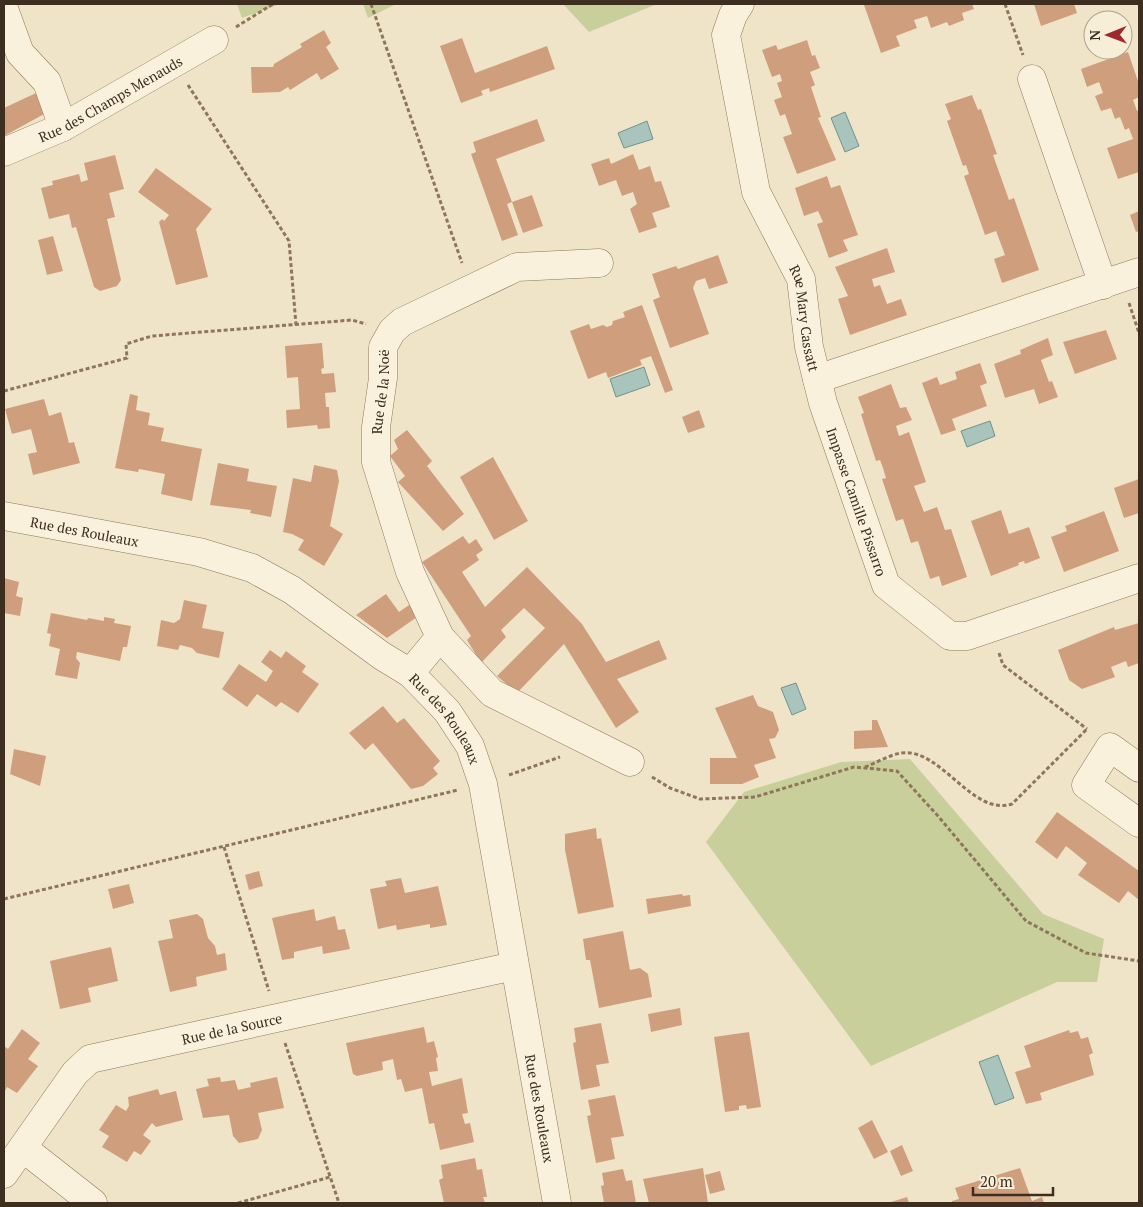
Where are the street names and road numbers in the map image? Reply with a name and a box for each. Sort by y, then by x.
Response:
street label: Rue des Champs Menauds [35,51,186,146]
street label: Rue Mary Cassatt [786,261,824,374]
street label: Rue de la Noë [367,349,393,434]
street label: Impasse Camille Pissarro [823,425,892,579]
street label: Rue des Rouleaux [29,512,141,550]
street label: Rue des Rouleaux [406,669,485,767]
street label: Rue de la Source [180,1008,284,1048]
street label: Rue des Rouleaux [521,1052,559,1165]

